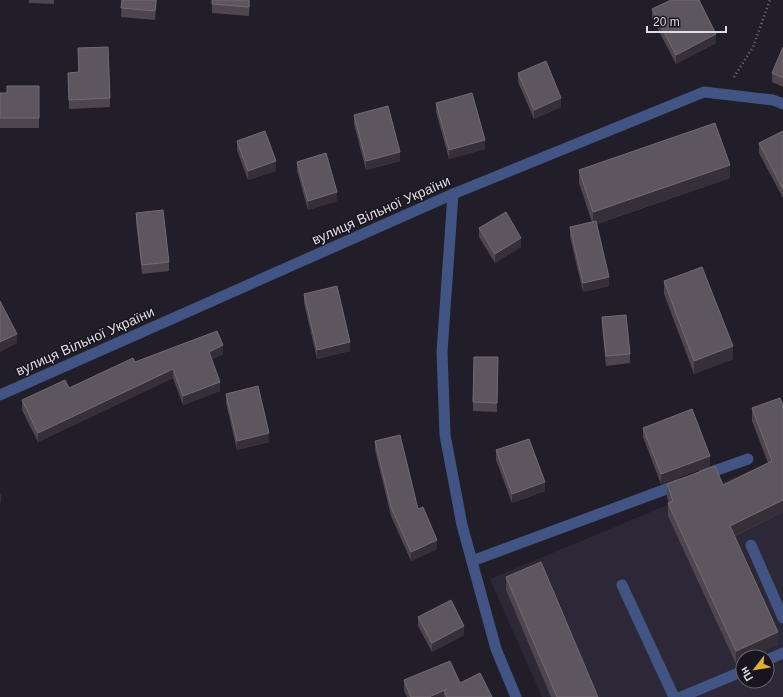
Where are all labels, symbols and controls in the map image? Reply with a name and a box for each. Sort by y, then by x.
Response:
scale bar [647,8,726,34]
text: 20 m [653,15,680,29]
street label: вулиця Вільної України [309,172,453,248]
street label: вулиця Вільної України [13,303,157,379]
north arrow [735,649,775,689]
text: Пн [738,665,755,683]

